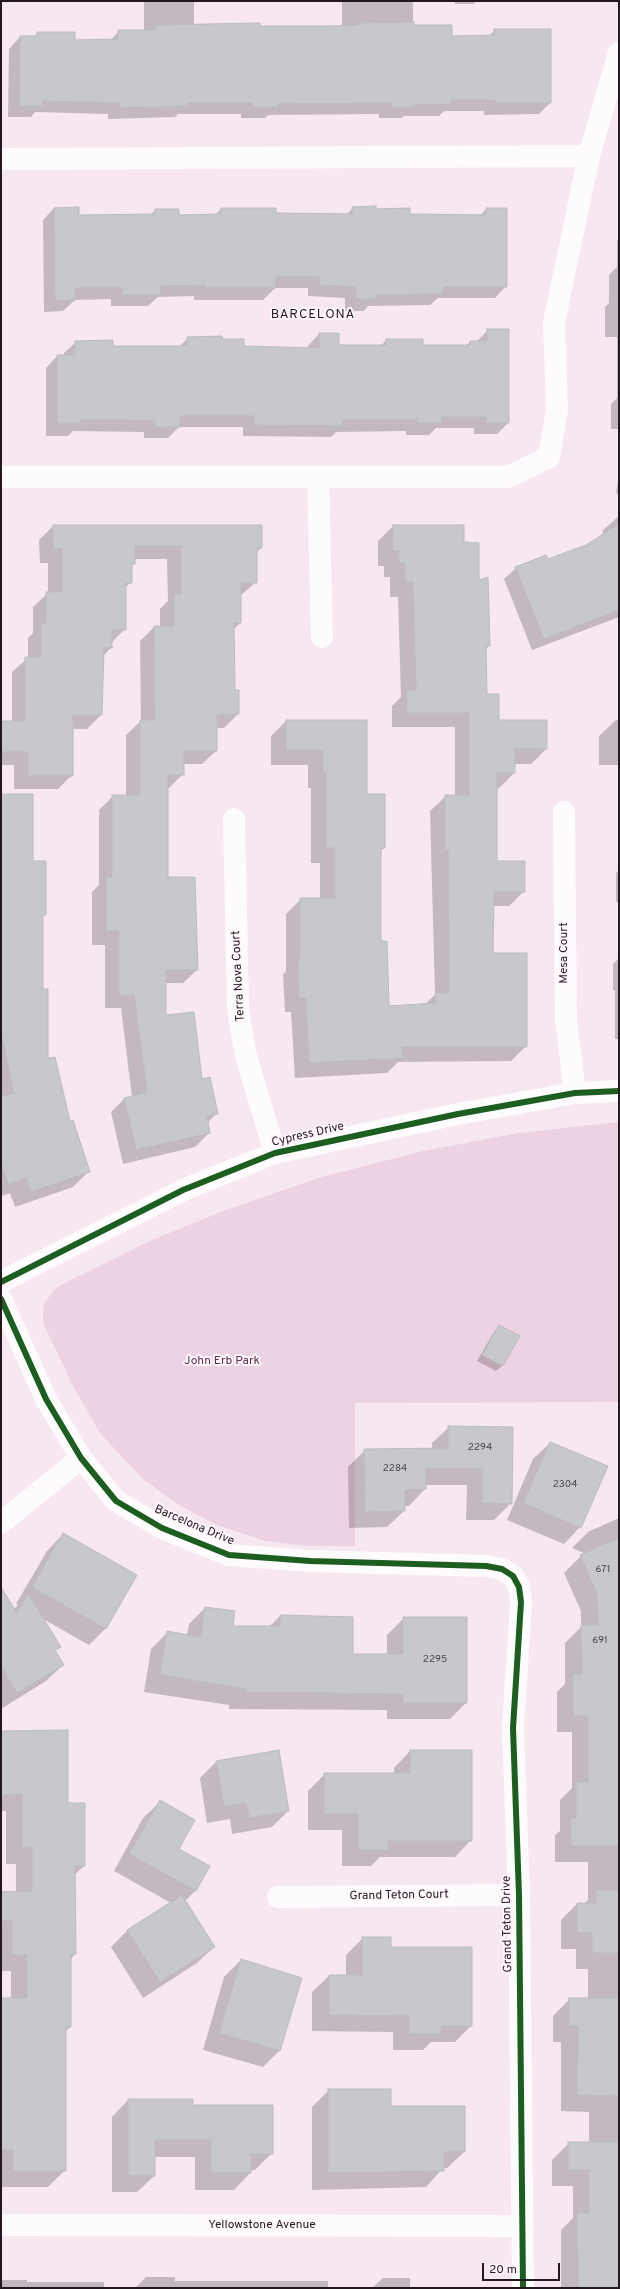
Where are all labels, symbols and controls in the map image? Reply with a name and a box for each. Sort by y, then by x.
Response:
district label: BARCELONA [271,307,355,323]
street label: Mesa Court [558,922,572,984]
street label: Terra Nova Court [229,930,249,1022]
street label: Cypress Drive [270,1120,346,1150]
park label: John Erb Park [184,1355,260,1369]
house number: 2294 [468,1442,492,1454]
house number: 2284 [383,1463,407,1475]
house number: 2304 [553,1479,577,1491]
street label: Barcelona Drive [152,1503,236,1549]
house number: 671 [596,1564,610,1576]
house number: 691 [592,1635,608,1647]
house number: 2295 [423,1654,447,1666]
street label: Grand Teton Drive [500,1875,516,1973]
street label: Grand Teton Court [349,1888,449,1904]
street label: Yellowstone Avenue [208,2219,316,2233]
scale bar [484,2255,562,2281]
text: 20 m [489,2262,517,2278]

